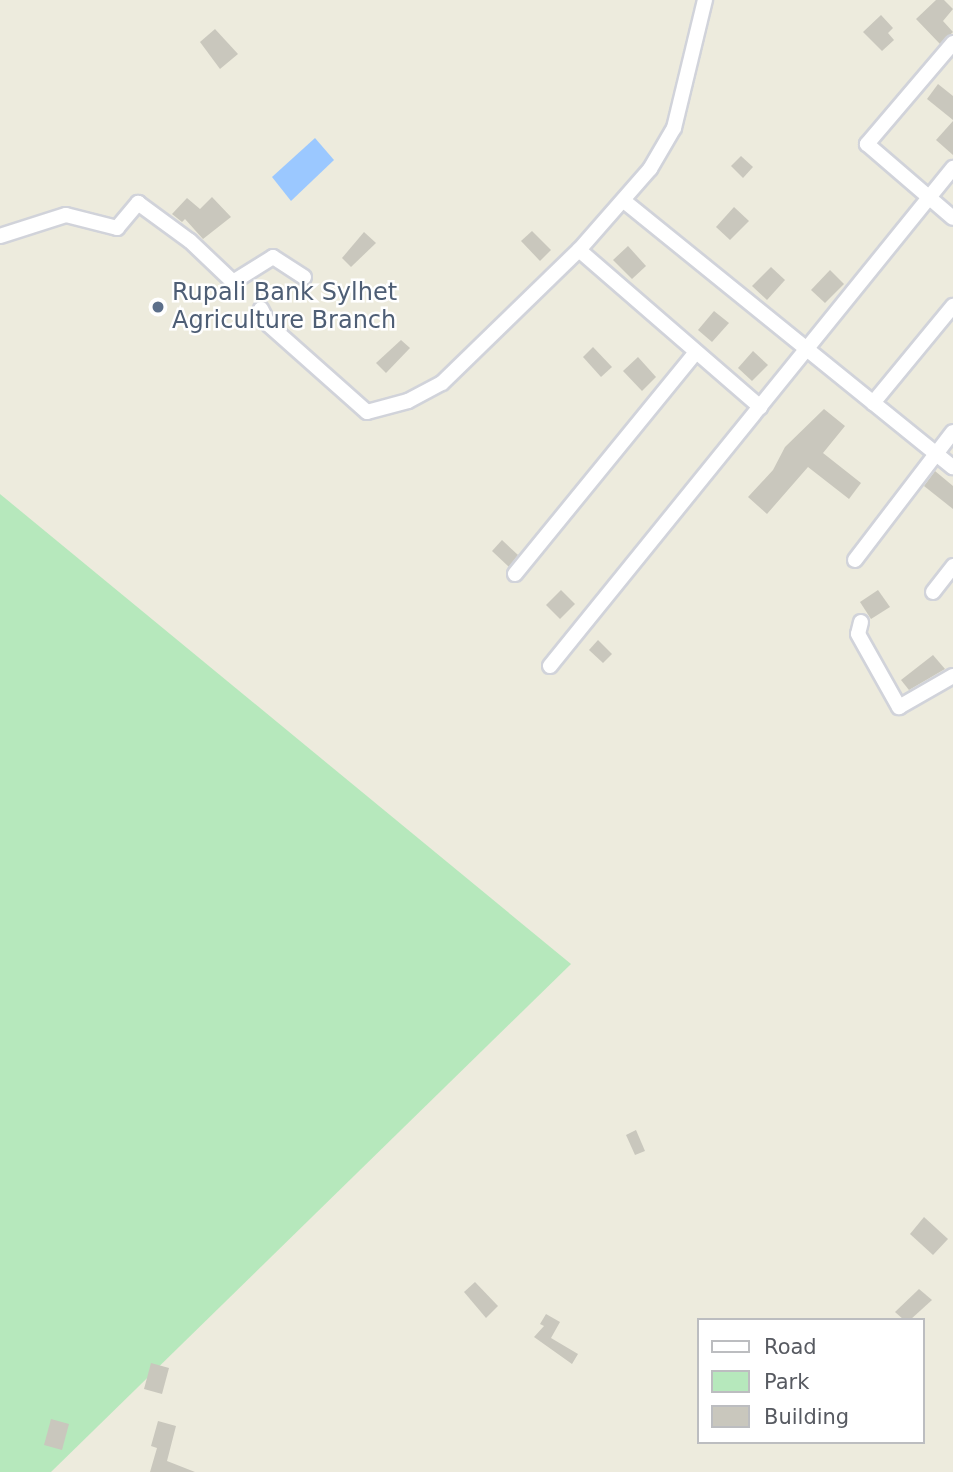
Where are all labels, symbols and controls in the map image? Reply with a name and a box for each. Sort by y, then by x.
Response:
place label: Rupali Bank Sylhet Agriculture Branch [172,279,397,335]
marker: Rupali Bank Sylhet Agriculture Branch [150,299,166,315]
legend [698,1318,925,1444]
text: Road [764,1335,817,1359]
text: Park [764,1370,809,1394]
text: Building [764,1405,849,1429]

